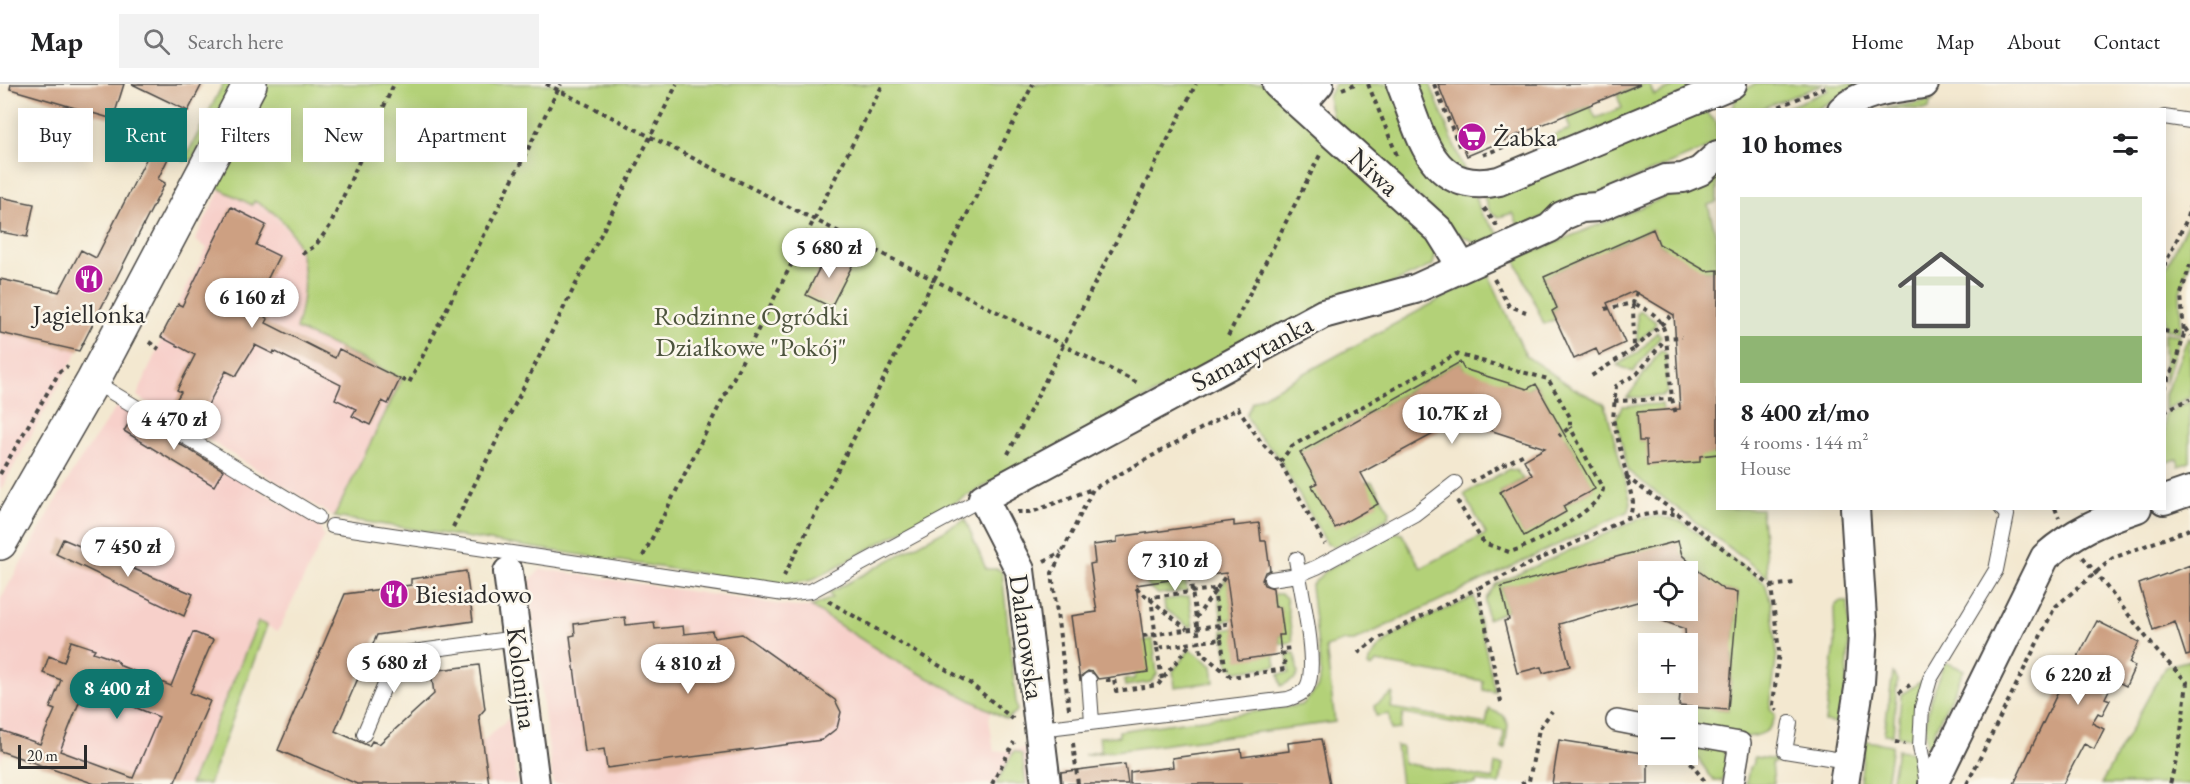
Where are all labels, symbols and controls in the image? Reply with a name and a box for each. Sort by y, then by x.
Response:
search box [119,14,539,68]
text: Map [30,23,83,59]
icon: search [140,25,173,58]
text: Search here [188,27,283,56]
text: Home [1851,28,1903,55]
text: Map [1936,28,1974,55]
text: About [2007,28,2060,55]
text: Contact [2093,28,2160,55]
chip: Buy [18,108,93,162]
chip: Rent [105,108,187,162]
chip: Filters [199,108,291,162]
chip: New [303,108,384,162]
chip: Apartment [396,108,527,162]
place label: Żabka [1493,119,1557,154]
supermarket icon: Żabka [1456,121,1488,153]
text: 10 homes [1740,127,1842,161]
icon: filters [2109,128,2142,161]
street label: Niwa [1341,140,1407,204]
pin: 5 680 zł [767,228,891,279]
text: 5 680 zł [796,234,862,260]
icon: home [1887,236,1995,344]
restaurant icon: Jagiellonka [73,263,105,295]
pin: 6 160 zł [190,278,314,329]
text: 6 160 zł [219,284,285,310]
place label: Jagiellonka [31,296,146,331]
park label: Rodzinne Ogródki Działkowe "Pokój" [653,298,849,364]
street label: Samarytanka [1185,306,1319,399]
pin: 10.7K zł [1390,394,1514,445]
text: 8 400 zł/mo [1740,395,1869,429]
pin: 4 470 zł [112,400,236,451]
text: 10.7K zł [1416,400,1488,426]
text: 4 470 zł [141,406,207,432]
text: 4 rooms · 144 m² [1740,429,1868,455]
text: House [1740,455,1791,481]
pin: 7 450 zł [66,527,190,578]
text: 7 450 zł [95,533,161,559]
pin: 7 310 zł [1113,541,1237,592]
text: 7 310 zł [1142,547,1208,573]
map controls [1638,561,1698,765]
button: locate [1638,561,1698,621]
street label: Dalanowska [1001,572,1054,702]
place label: Biesiadowo [415,576,532,611]
restaurant icon: Biesiadowo [378,578,410,610]
street label: Kolonijna [499,625,546,732]
button: + [1638,633,1698,693]
pin: 5 680 zł [332,643,456,694]
pin: 4 810 zł [626,644,750,695]
text: 5 680 zł [361,649,427,675]
text: 4 810 zł [655,650,721,676]
pin: 6 220 zł [2016,655,2140,706]
text: 6 220 zł [2045,661,2111,687]
pin: 8 400 zł [55,669,179,720]
text: 8 400 zł [84,675,150,701]
button: − [1638,705,1698,765]
scale bar [18,742,87,770]
text: 20 m [27,745,58,766]

